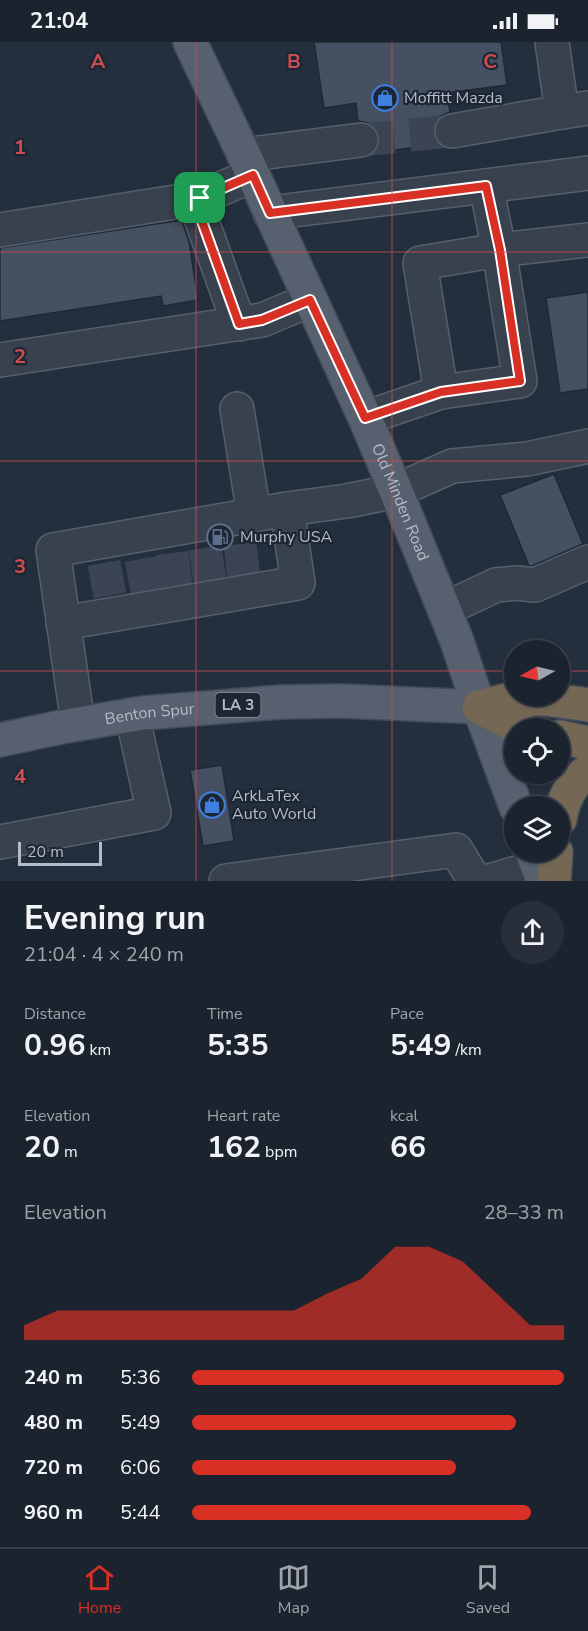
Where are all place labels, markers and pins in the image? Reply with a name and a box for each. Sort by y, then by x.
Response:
shop icon: Moffitt Mazda [370,83,400,113]
place label: Moffitt Mazda [404,87,503,109]
pin [174,172,225,223]
fuel station icon: Murphy USA [205,522,235,552]
place label: Murphy USA [240,526,333,548]
place label: ArkLaTex Auto World [232,785,316,825]
shop icon: ArkLaTex Auto World [197,790,227,820]

